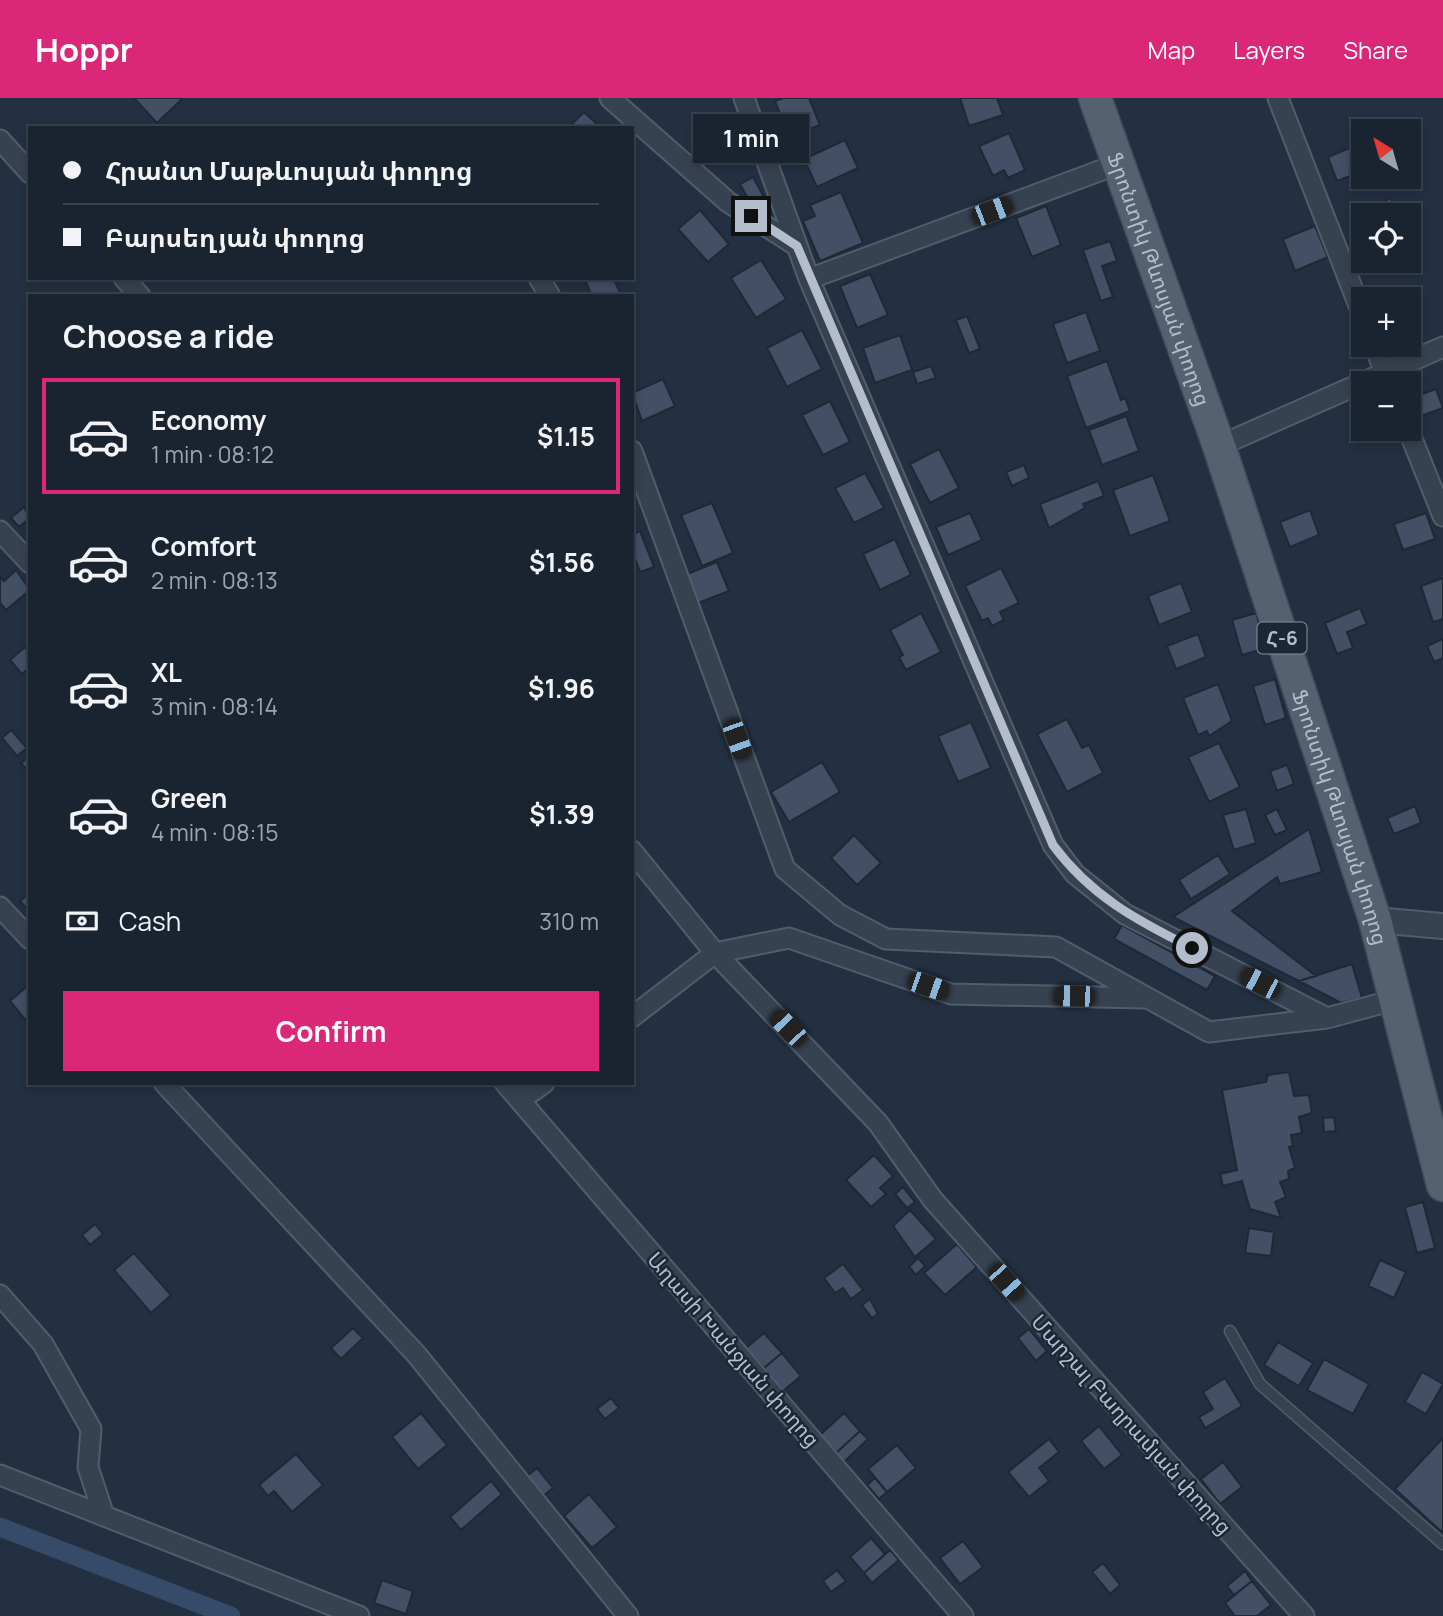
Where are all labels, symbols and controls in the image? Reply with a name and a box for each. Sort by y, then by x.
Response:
text: Hoppr [35,27,133,72]
text: Map [1148,33,1195,66]
text: Layers [1233,33,1305,66]
text: Share [1343,33,1408,66]
callout: 1 min [693,115,809,164]
north arrow [1351,119,1421,189]
map controls [1351,119,1421,441]
text: 1 min [723,122,779,154]
street label: Ֆրոնտիկ Թևոսյան փողոց [1101,148,1218,410]
text: Հրանտ Մաթևոսյան փողոց [105,152,473,188]
car [969,194,1016,228]
route end [735,200,767,232]
button: locate [1351,203,1421,273]
text: Բարսեղյան փողոց [105,219,365,255]
button: + [1351,287,1421,357]
text: Choose a ride [63,314,274,358]
button: − [1351,371,1421,441]
text: Economy [151,402,266,438]
icon: car [67,405,130,468]
text: $1.15 [537,418,595,454]
text: 1 min · 08:12 [151,438,274,470]
text: Comfort [151,528,257,564]
icon: car [67,531,130,594]
text: $1.56 [529,544,595,580]
text: 2 min · 08:13 [151,564,278,596]
road number: Հ-6 [1258,622,1306,653]
text: XL [151,654,182,690]
icon: car [67,657,130,720]
text: $1.96 [528,670,595,706]
street label: Ֆրոնտիկ Թևոսյան փողոց [1286,686,1395,948]
text: 3 min · 08:14 [151,690,278,722]
car [720,716,755,762]
text: Green [151,780,227,816]
icon: car [67,783,130,846]
text: $1.39 [529,796,595,832]
text: 4 min · 08:15 [151,816,279,848]
icon: cash [63,902,101,940]
text: Cash [119,903,181,939]
text: 310 m [539,905,599,937]
route start [1176,932,1208,964]
car [1237,964,1284,1002]
car [905,969,952,1003]
car [1053,985,1096,1007]
button: Confirm [63,991,599,1071]
car [766,1006,811,1050]
street label: Աղասի Խանջյան փողոց [642,1246,826,1452]
car [985,1259,1028,1305]
street label: Մարշալ Բաղրամյան փողոց [1025,1308,1239,1540]

